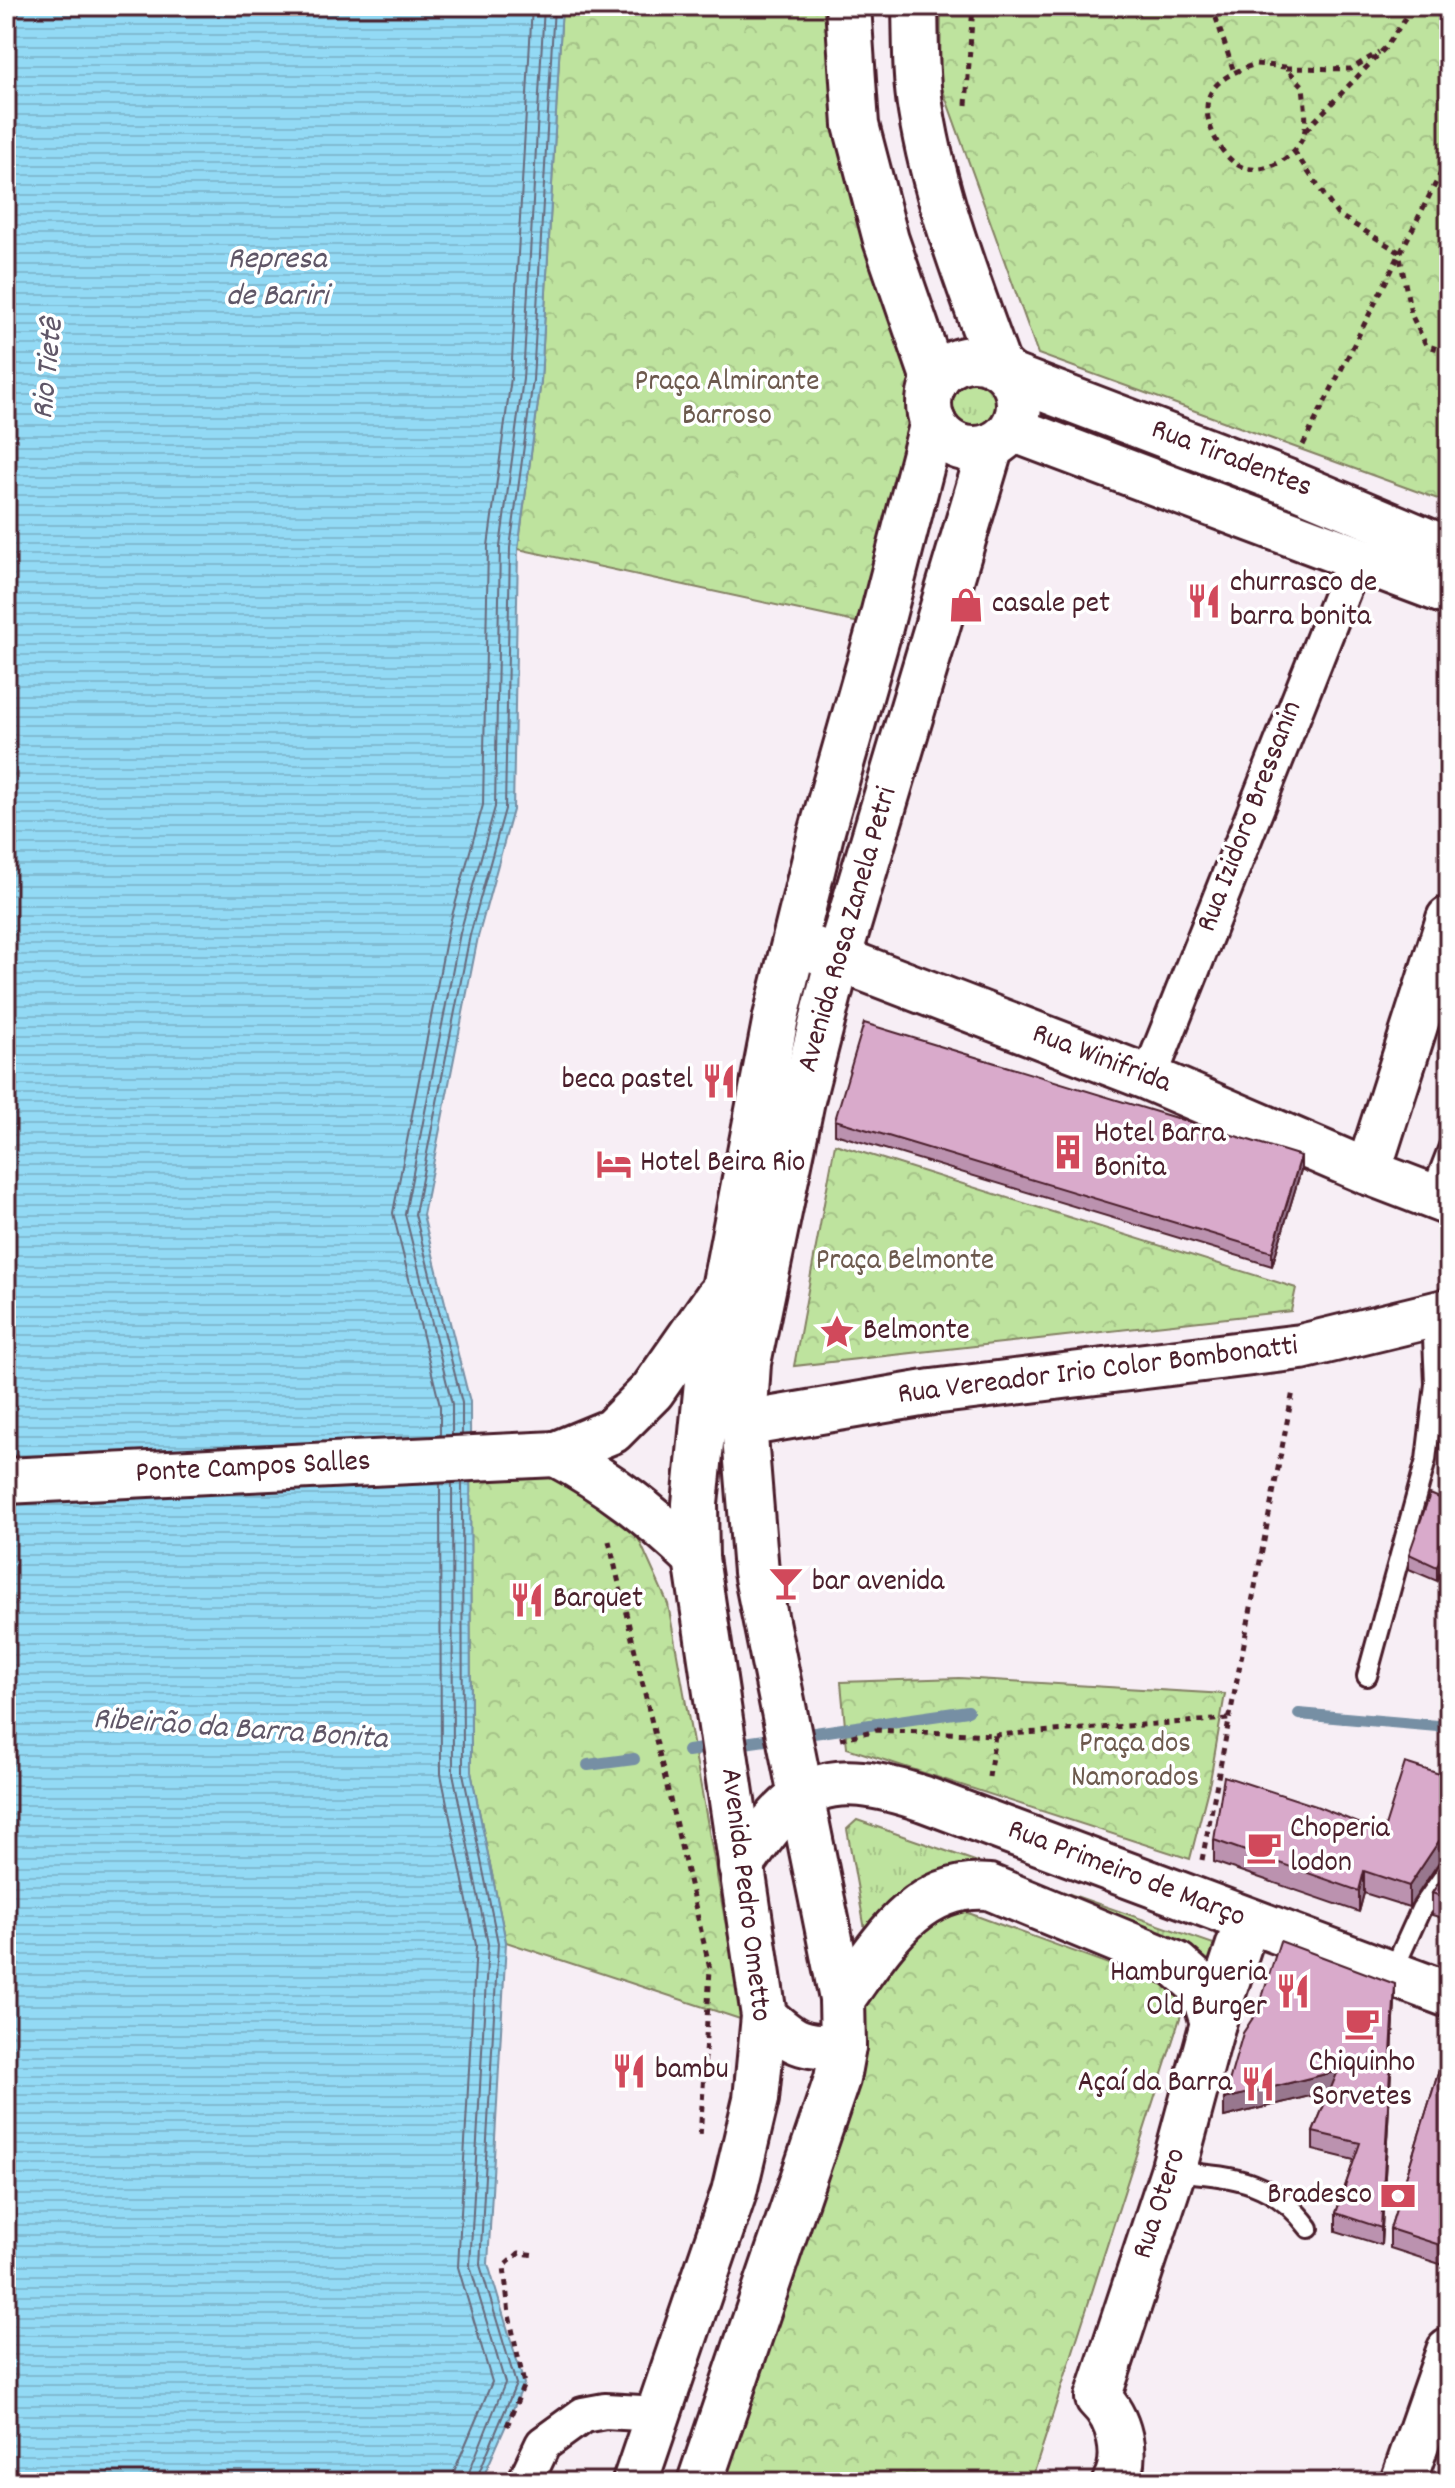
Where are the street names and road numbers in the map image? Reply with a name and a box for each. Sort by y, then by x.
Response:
street label: Rua Tiradentes [1144,410,1318,510]
street label: Rua Izidoro Bressanin [1187,695,1315,939]
street label: Avenida Rosa Zanela Petri [788,782,910,1078]
street label: Rua Winifrida [1025,1014,1178,1107]
street label: Rua Vereador Irio Color Bombonatti [895,1326,1301,1418]
street label: Ponte Campos Salles [134,1441,372,1497]
street label: Avenida Pedro Ometto [707,1766,781,2024]
street label: Rua Primeiro de Março [1001,1810,1251,1940]
street label: Rua Otero [1123,2143,1199,2265]

